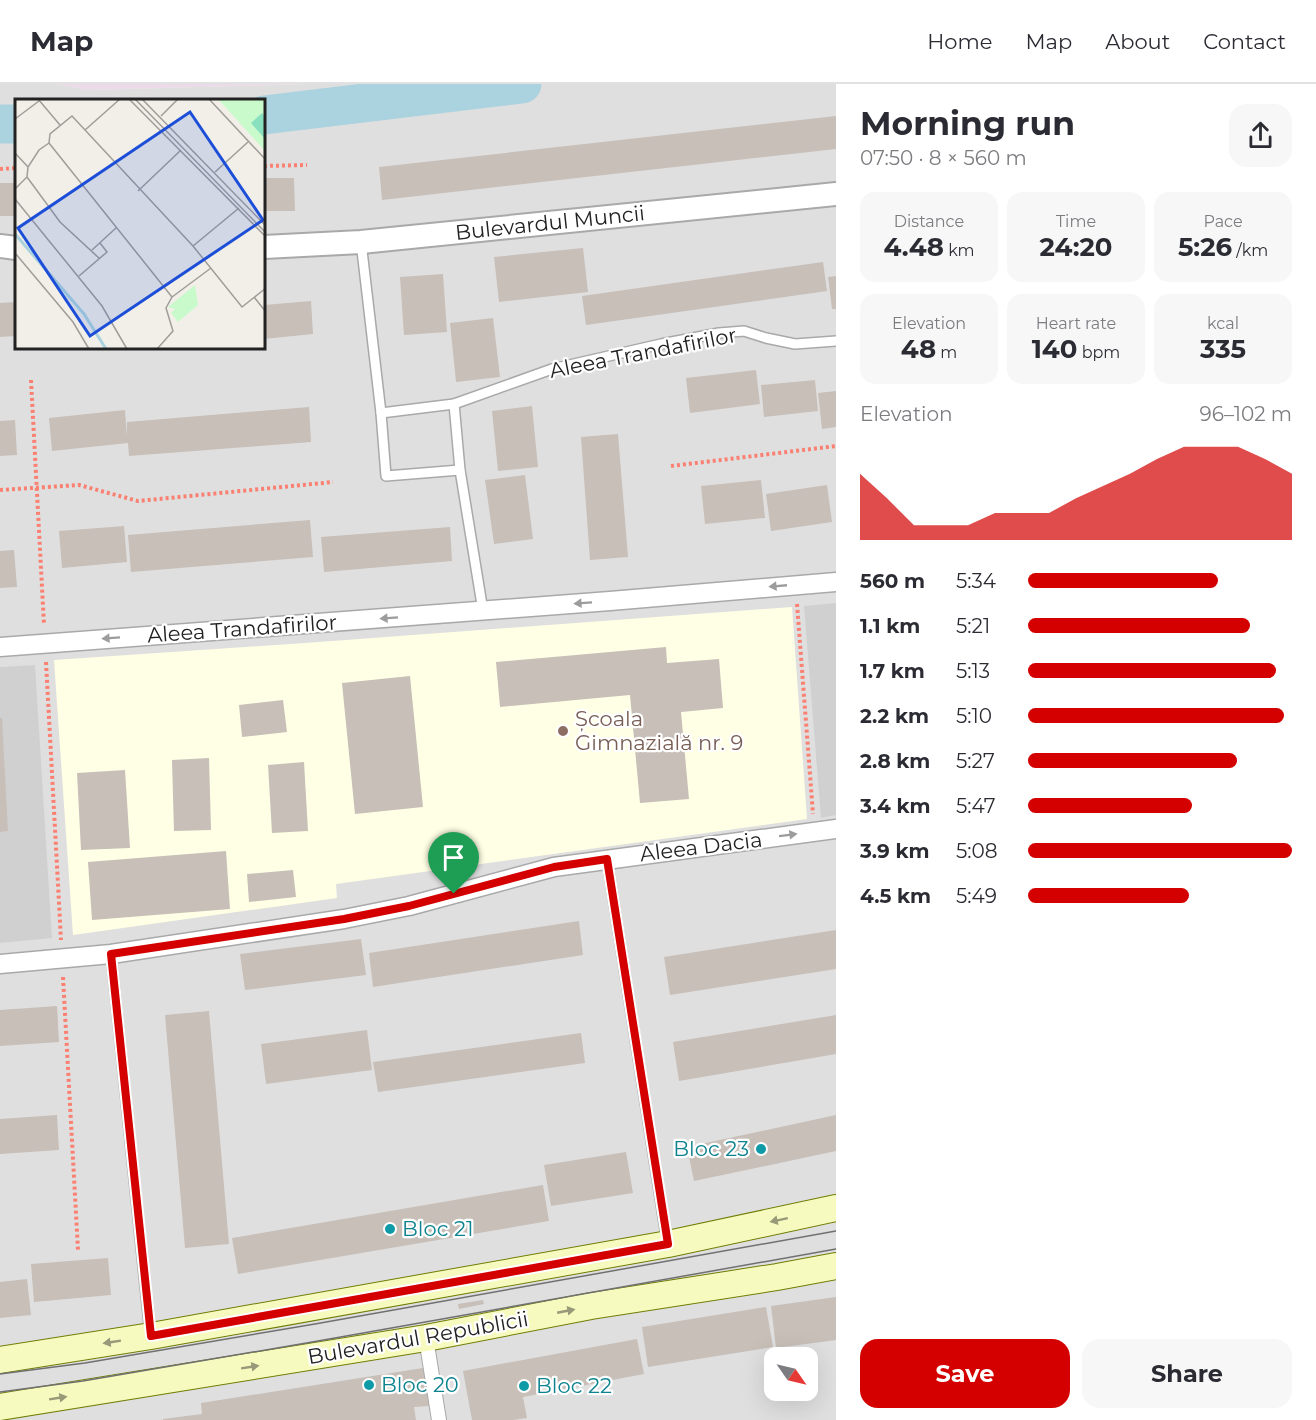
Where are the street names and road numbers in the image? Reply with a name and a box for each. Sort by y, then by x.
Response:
street label: Bulevardul Muncii [454,200,646,245]
street label: Aleea Trandafirilor [547,322,739,383]
street label: Aleea Trandafirilor [146,609,338,648]
street label: Aleea Dacia [638,827,764,866]
street label: Bulevardul Republicii [306,1306,530,1369]

